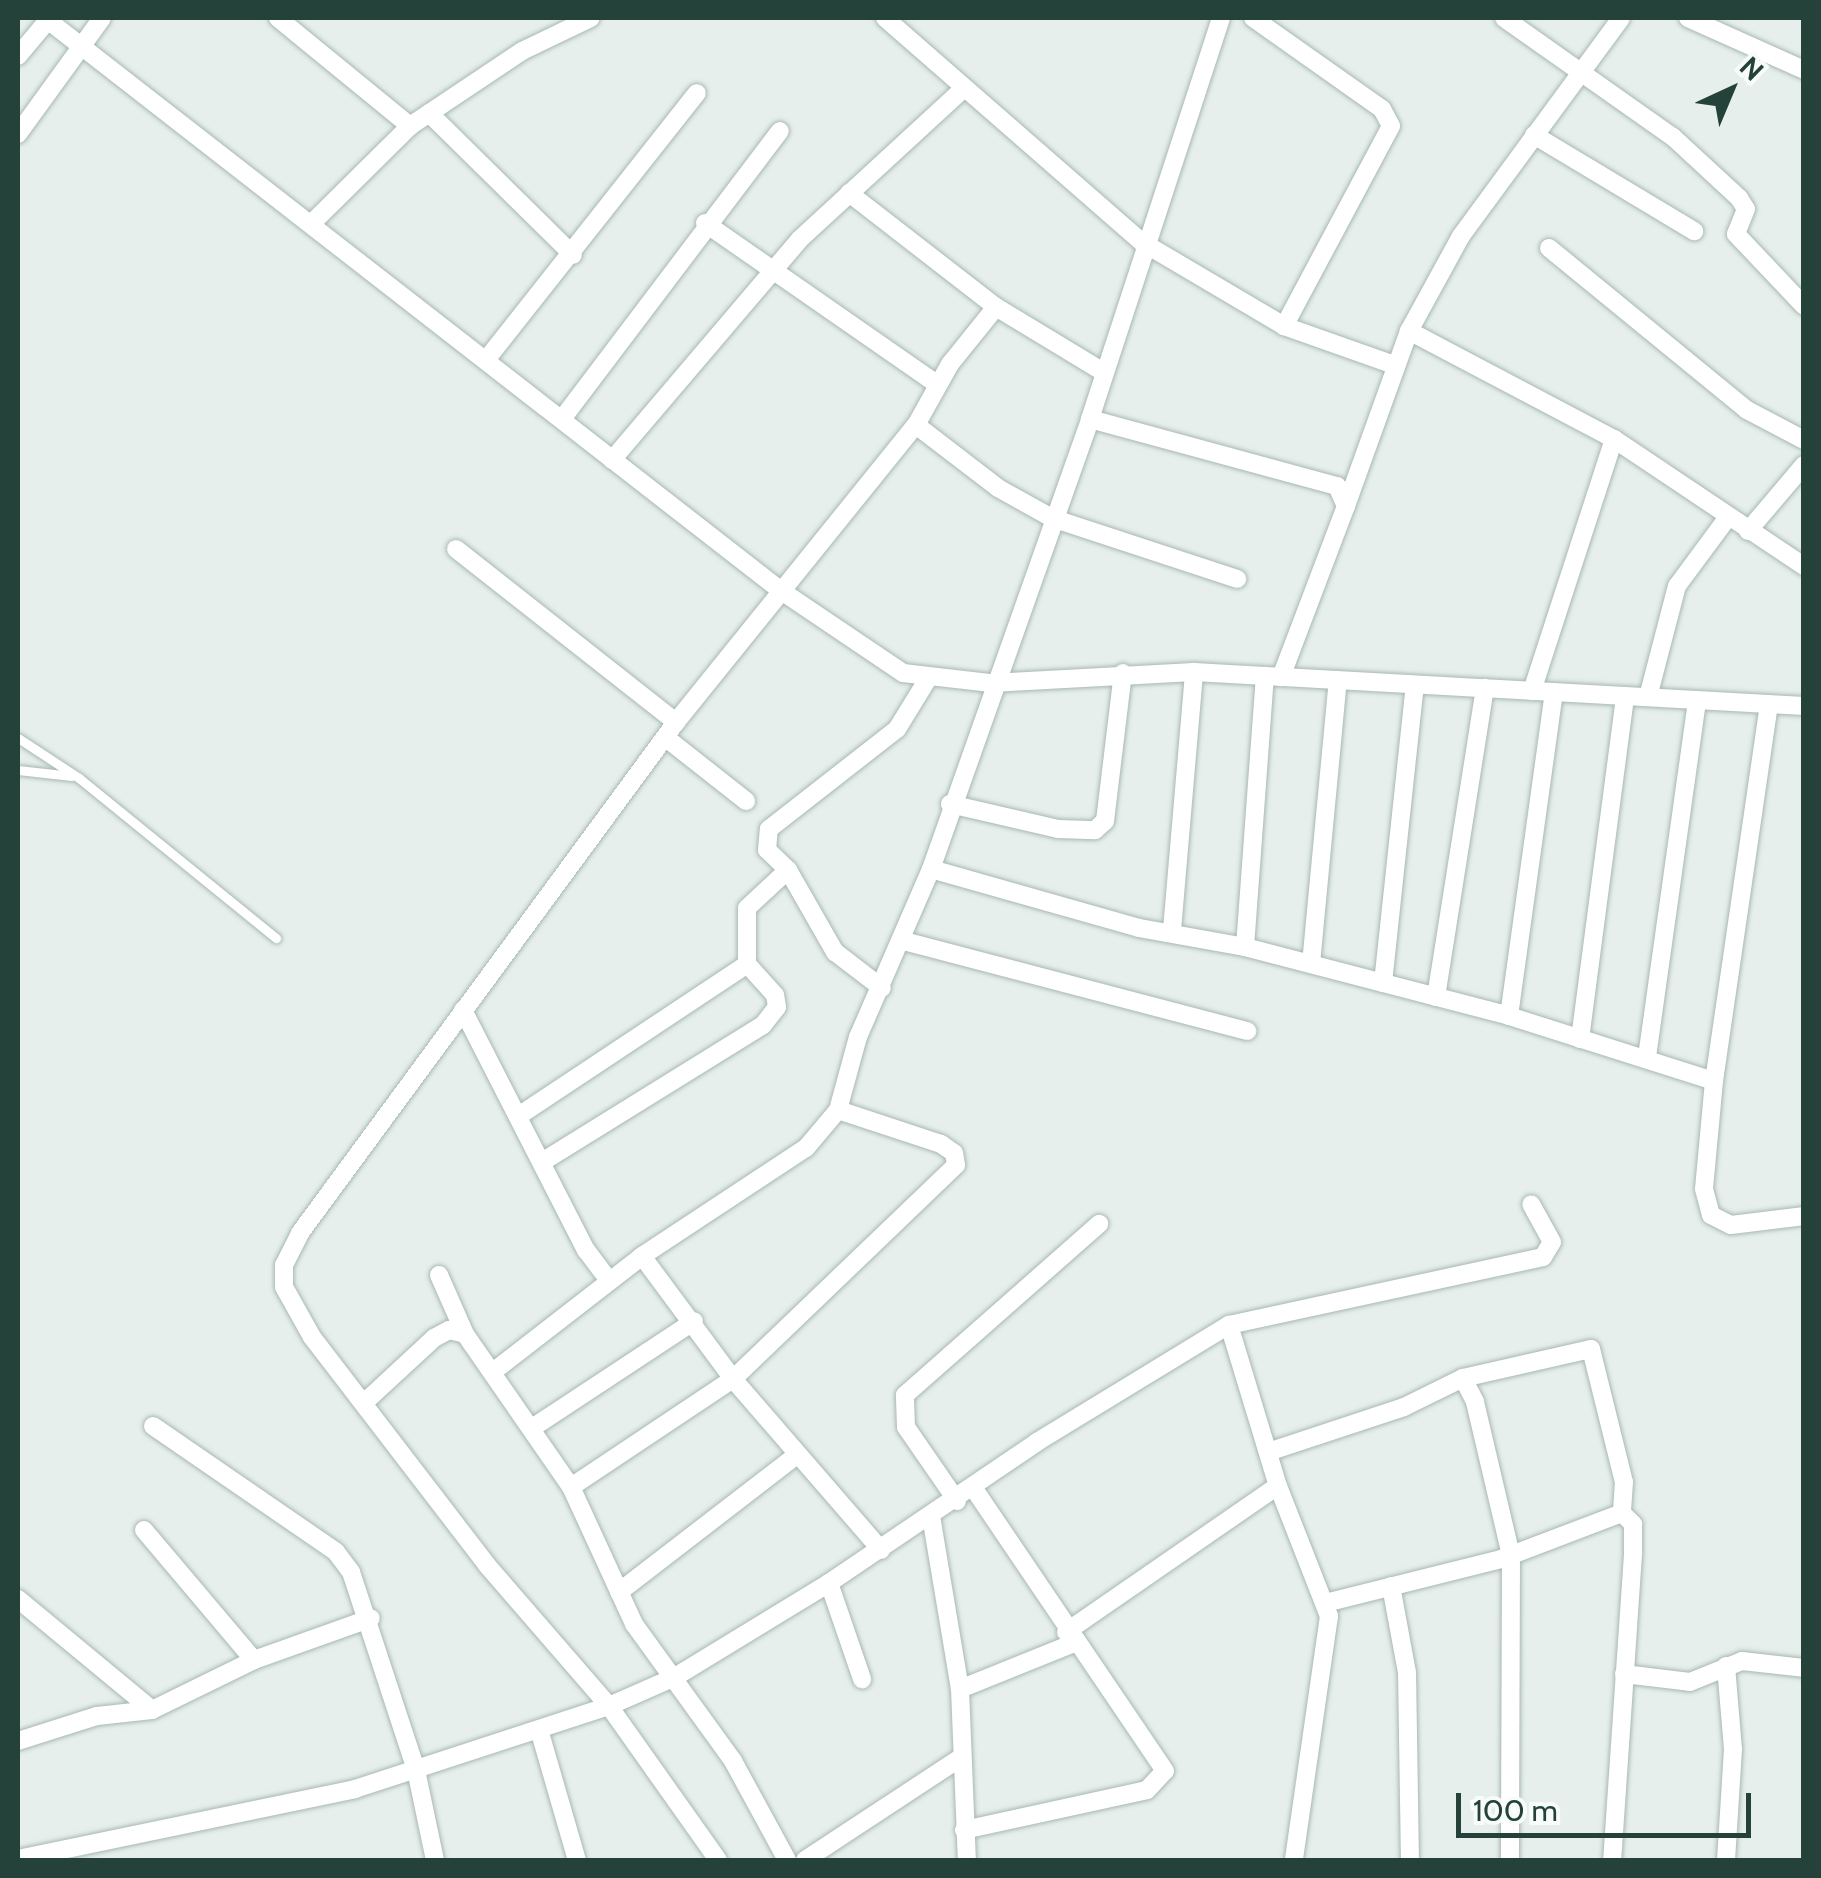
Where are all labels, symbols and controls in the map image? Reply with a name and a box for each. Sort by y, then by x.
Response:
north arrow [1681,40,1781,140]
text: N [1733,49,1771,88]
scale bar [1461,1773,1756,1835]
text: 100 m [1473,1792,1558,1829]

